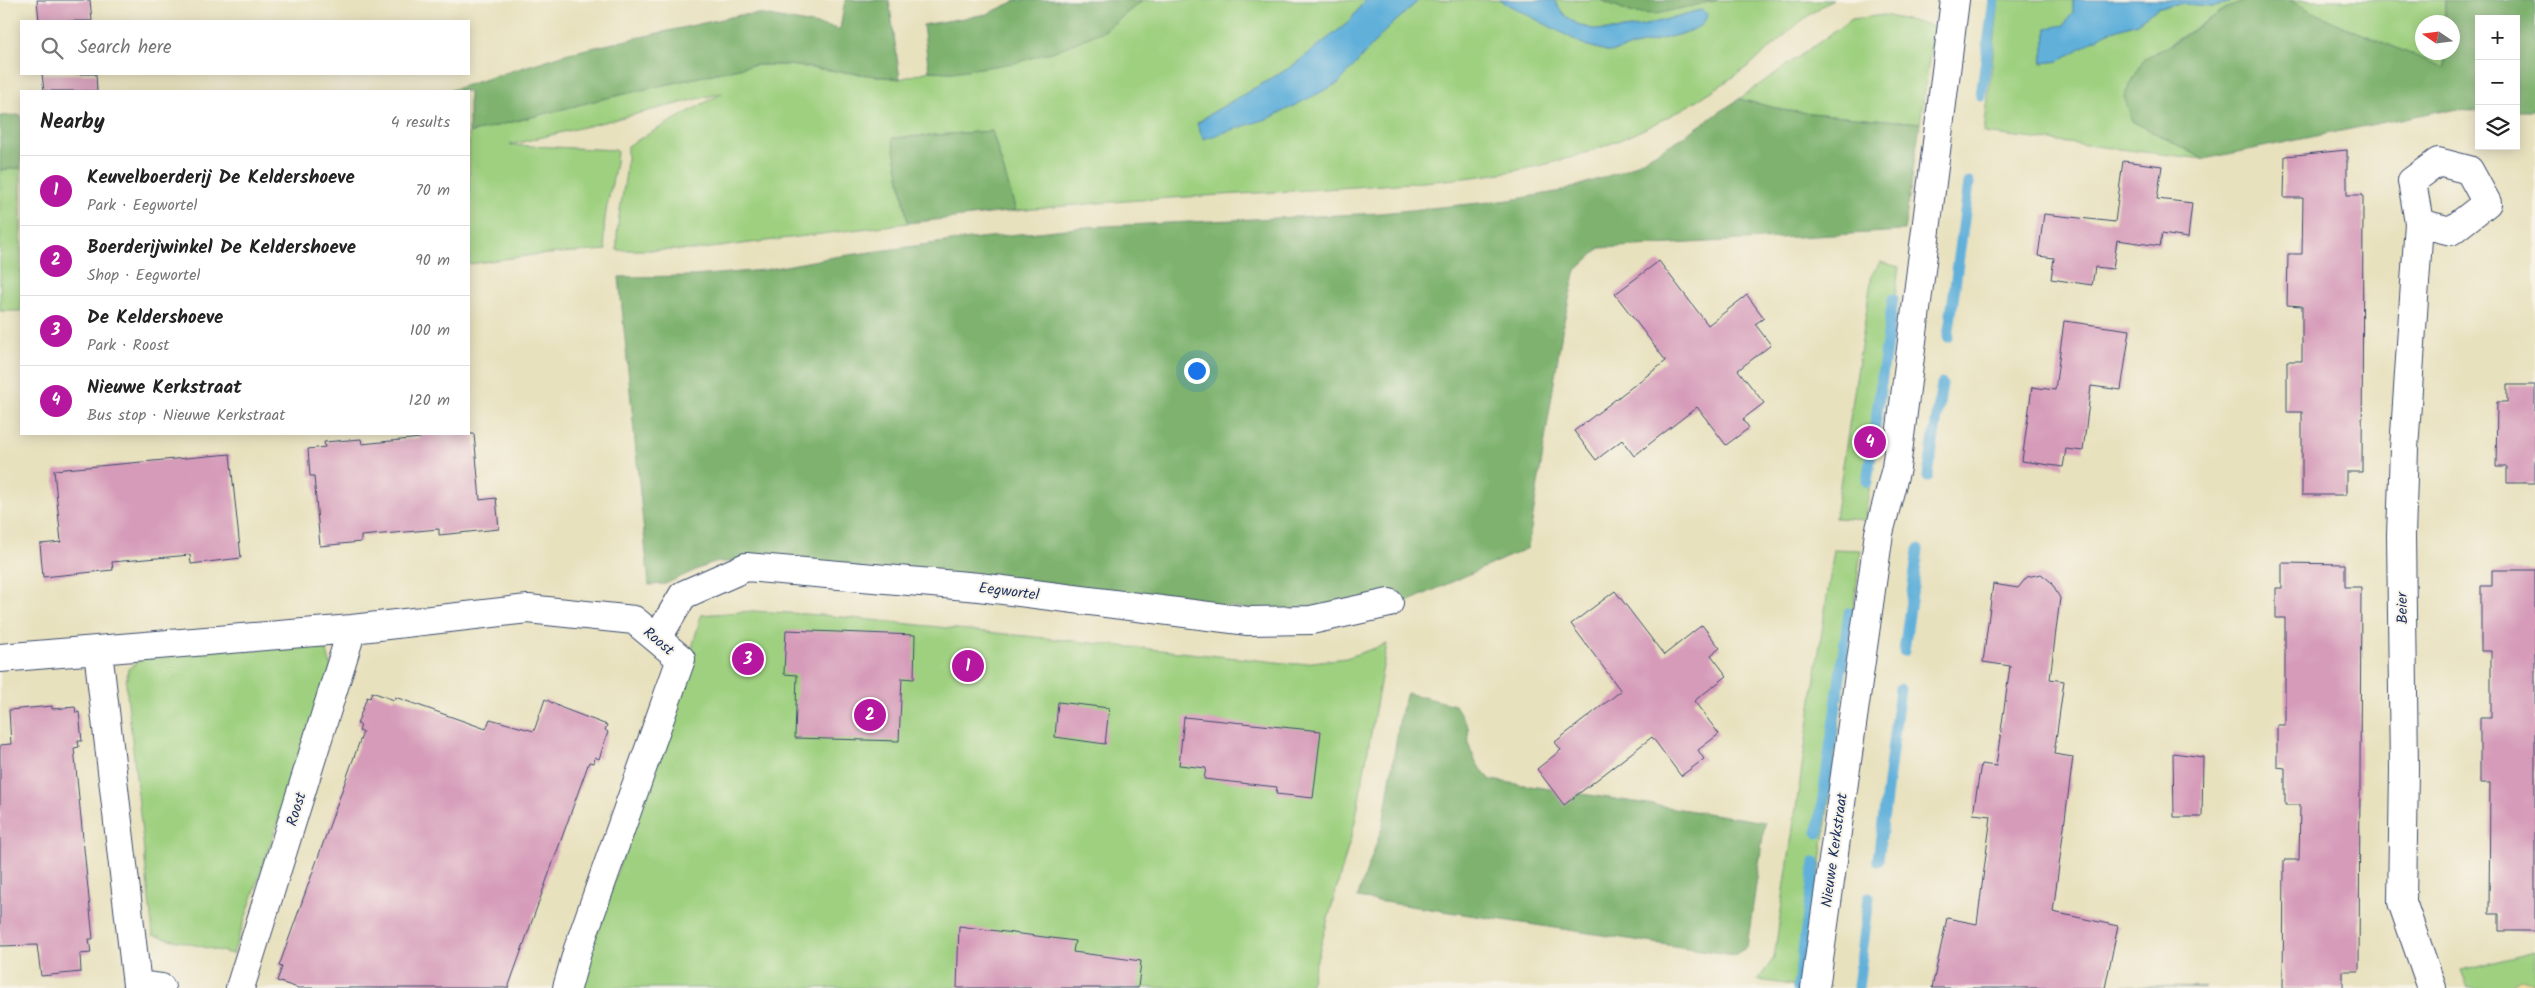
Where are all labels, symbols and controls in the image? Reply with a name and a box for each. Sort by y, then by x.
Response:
north arrow [2415,15,2460,60]
map controls [2475,15,2520,150]
button: + [2475,15,2520,60]
search box [20,20,470,75]
text: Search here [78,33,172,63]
icon: search [38,34,66,62]
button: − [2475,60,2520,105]
button: layers [2475,105,2520,150]
text: Nearby [40,106,105,139]
text: 4 results [391,110,450,135]
text: Keuvelboerderij De Keldershoeve [87,163,355,193]
text: 1 [54,178,58,203]
text: 70 m [415,178,450,203]
text: Park · Eegwortel [87,193,197,218]
text: Boerderijwinkel De Keldershoeve [87,233,356,263]
text: 2 [51,248,61,273]
text: 90 m [415,248,450,273]
text: Shop · Eegwortel [87,263,200,288]
text: De Keldershoeve [87,303,223,333]
text: 3 [52,318,60,343]
text: 100 m [410,318,450,343]
text: Park · Roost [87,333,169,358]
your location [1184,358,1210,384]
text: Nieuwe Kerkstraat [87,373,242,403]
text: 4 [52,388,60,413]
text: 120 m [409,388,450,413]
text: Bus stop · Nieuwe Kerkstraat [87,403,286,428]
pin: 4 [1854,423,1886,461]
street label: Eegwortel [977,576,1041,608]
street label: Beier [2391,591,2415,624]
street label: Roost [637,621,679,662]
pin: 3 [732,640,764,678]
pin: 1 [952,647,984,685]
pin: 2 [854,696,886,734]
street label: Roost [280,789,314,829]
street label: Nieuwe Kerkstraat [1815,791,1855,909]

